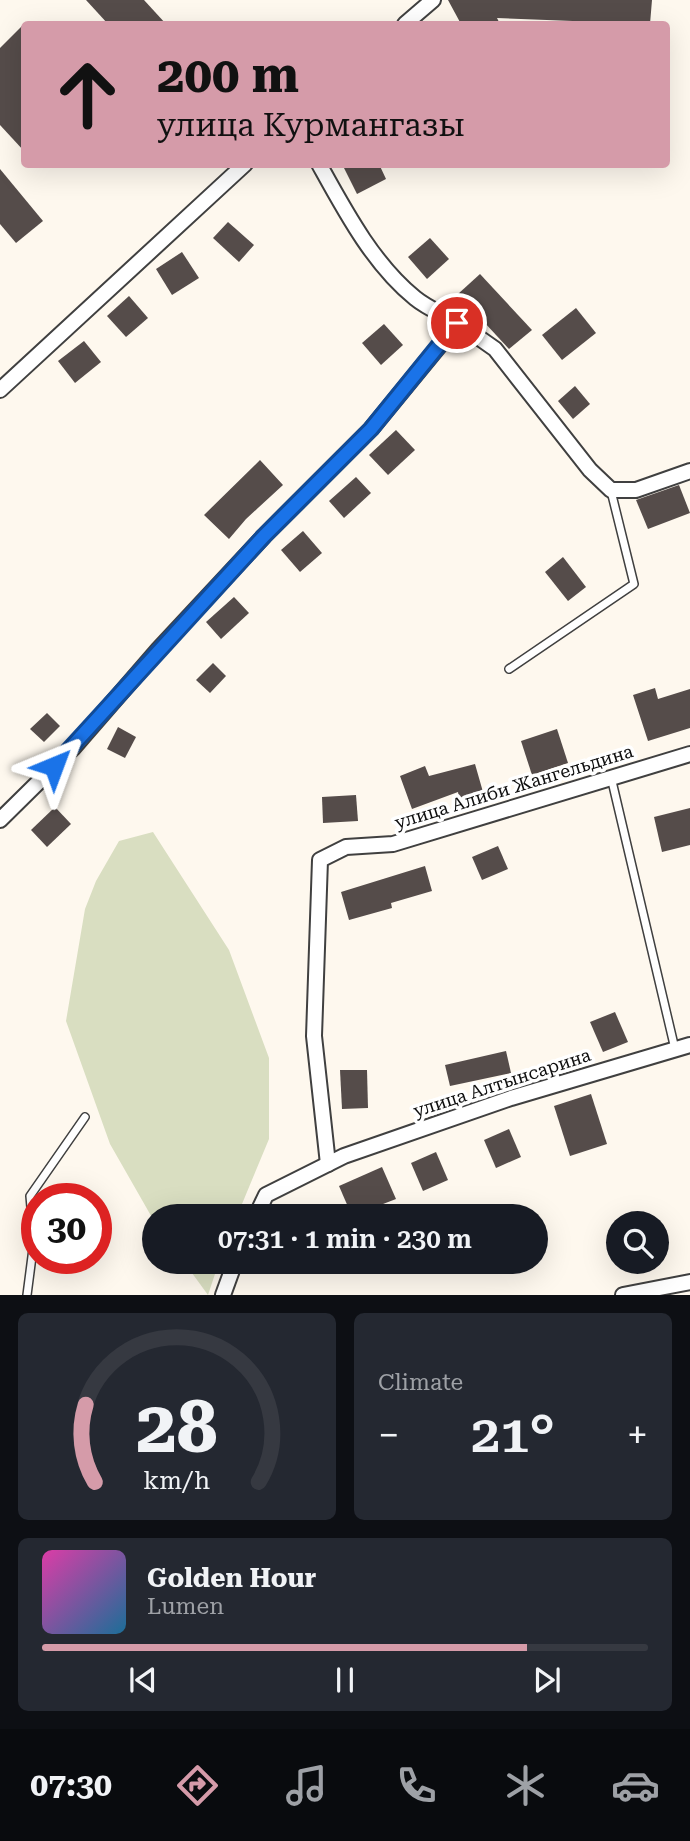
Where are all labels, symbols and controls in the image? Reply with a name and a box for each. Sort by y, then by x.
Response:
text: 200 m [157,47,299,104]
icon: ahead [42,49,133,140]
text: улица Курмангазы [157,106,465,144]
pin [427,293,487,353]
icon: arrive [438,304,476,342]
position arrow [17,729,91,803]
street label: улица Алиби Жангельдина [392,740,636,833]
street label: улица Алтынсарина [410,1044,594,1121]
speed limit sign: 30 [21,1183,112,1274]
map controls [606,1211,669,1274]
button: search [606,1211,669,1274]
text: 07:31 · 1 min · 230 m [218,1224,472,1254]
text: Climate [378,1369,463,1396]
text: 28 [136,1386,218,1471]
text: 21° [471,1404,555,1465]
text: − [378,1413,399,1457]
text: + [627,1413,648,1457]
text: km/h [144,1466,210,1495]
text: Golden Hour [147,1563,316,1593]
text: Lumen [147,1593,224,1620]
icon: previous [124,1661,162,1699]
icon: pause [326,1661,364,1699]
icon: next [528,1661,566,1699]
icon: directions [173,1761,222,1810]
icon: music [282,1761,331,1810]
icon: phone [392,1761,441,1810]
icon: climate [501,1761,550,1810]
icon: car [611,1761,660,1810]
text: 07:30 [30,1766,112,1804]

